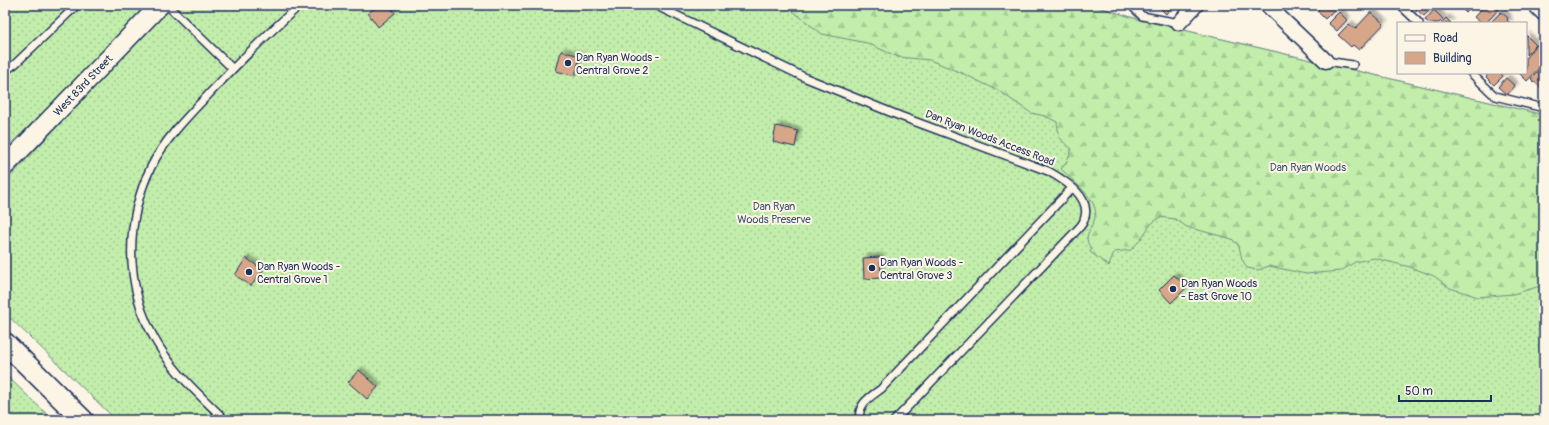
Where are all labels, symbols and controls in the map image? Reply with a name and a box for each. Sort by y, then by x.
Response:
legend [1397,22,1527,74]
text: Road [1433,31,1458,46]
place label: Dan Ryan Woods - Central Grove 2 [576,51,660,77]
text: Building [1433,51,1472,66]
street label: West 83rd Street [50,52,115,119]
marker: Dan Ryan Woods - Central Grove 2 [563,58,573,68]
street label: Dan Ryan Woods Access Road [924,107,1056,169]
park label: Dan Ryan Woods [1270,161,1346,174]
park label: Dan Ryan Woods Preserve [737,200,811,226]
place label: Dan Ryan Woods - Central Grove 3 [880,256,964,282]
place label: Dan Ryan Woods - Central Grove 1 [257,260,341,286]
marker: Dan Ryan Woods - Central Grove 3 [867,263,877,273]
marker: Dan Ryan Woods - Central Grove 1 [244,267,254,277]
place label: Dan Ryan Woods - East Grove 10 [1181,277,1257,303]
marker: Dan Ryan Woods - East Grove 10 [1168,284,1178,294]
scale bar [1399,377,1491,403]
text: 50 m [1405,384,1433,399]

